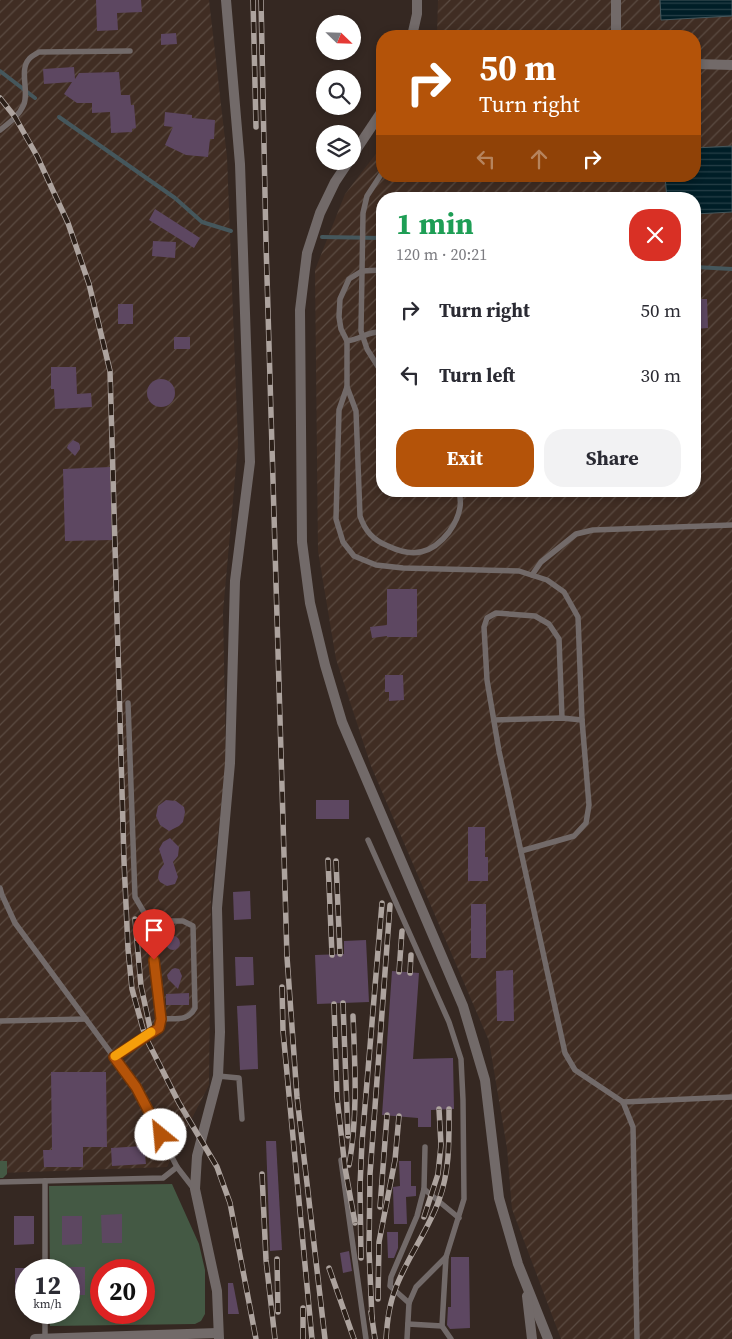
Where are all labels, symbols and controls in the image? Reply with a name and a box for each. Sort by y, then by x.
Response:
north arrow [316,15,361,60]
map controls [316,15,361,170]
text: 50 m [479,44,556,92]
icon: right [396,50,461,115]
button: search [316,70,361,115]
text: Turn right [479,89,580,119]
button: layers [316,125,361,170]
icon: left [472,145,500,173]
icon: ahead [525,145,553,173]
icon: right [578,145,606,173]
text: 1 min [396,203,474,244]
button: close [629,209,681,261]
text: 120 m · 20:21 [396,243,487,265]
icon: right [396,296,424,324]
text: Turn right [439,297,530,323]
text: 50 m [640,297,681,323]
icon: left [396,361,424,389]
text: Turn left [439,362,515,388]
text: 30 m [640,362,681,388]
button: Exit [396,429,534,487]
button: Share [544,429,681,487]
pin [133,909,175,960]
icon: arrive [140,916,168,944]
position arrow [134,1108,186,1160]
speed limit sign: 20 [90,1259,155,1324]
text: 12 [34,1268,61,1302]
text: km/h [33,1296,62,1312]

